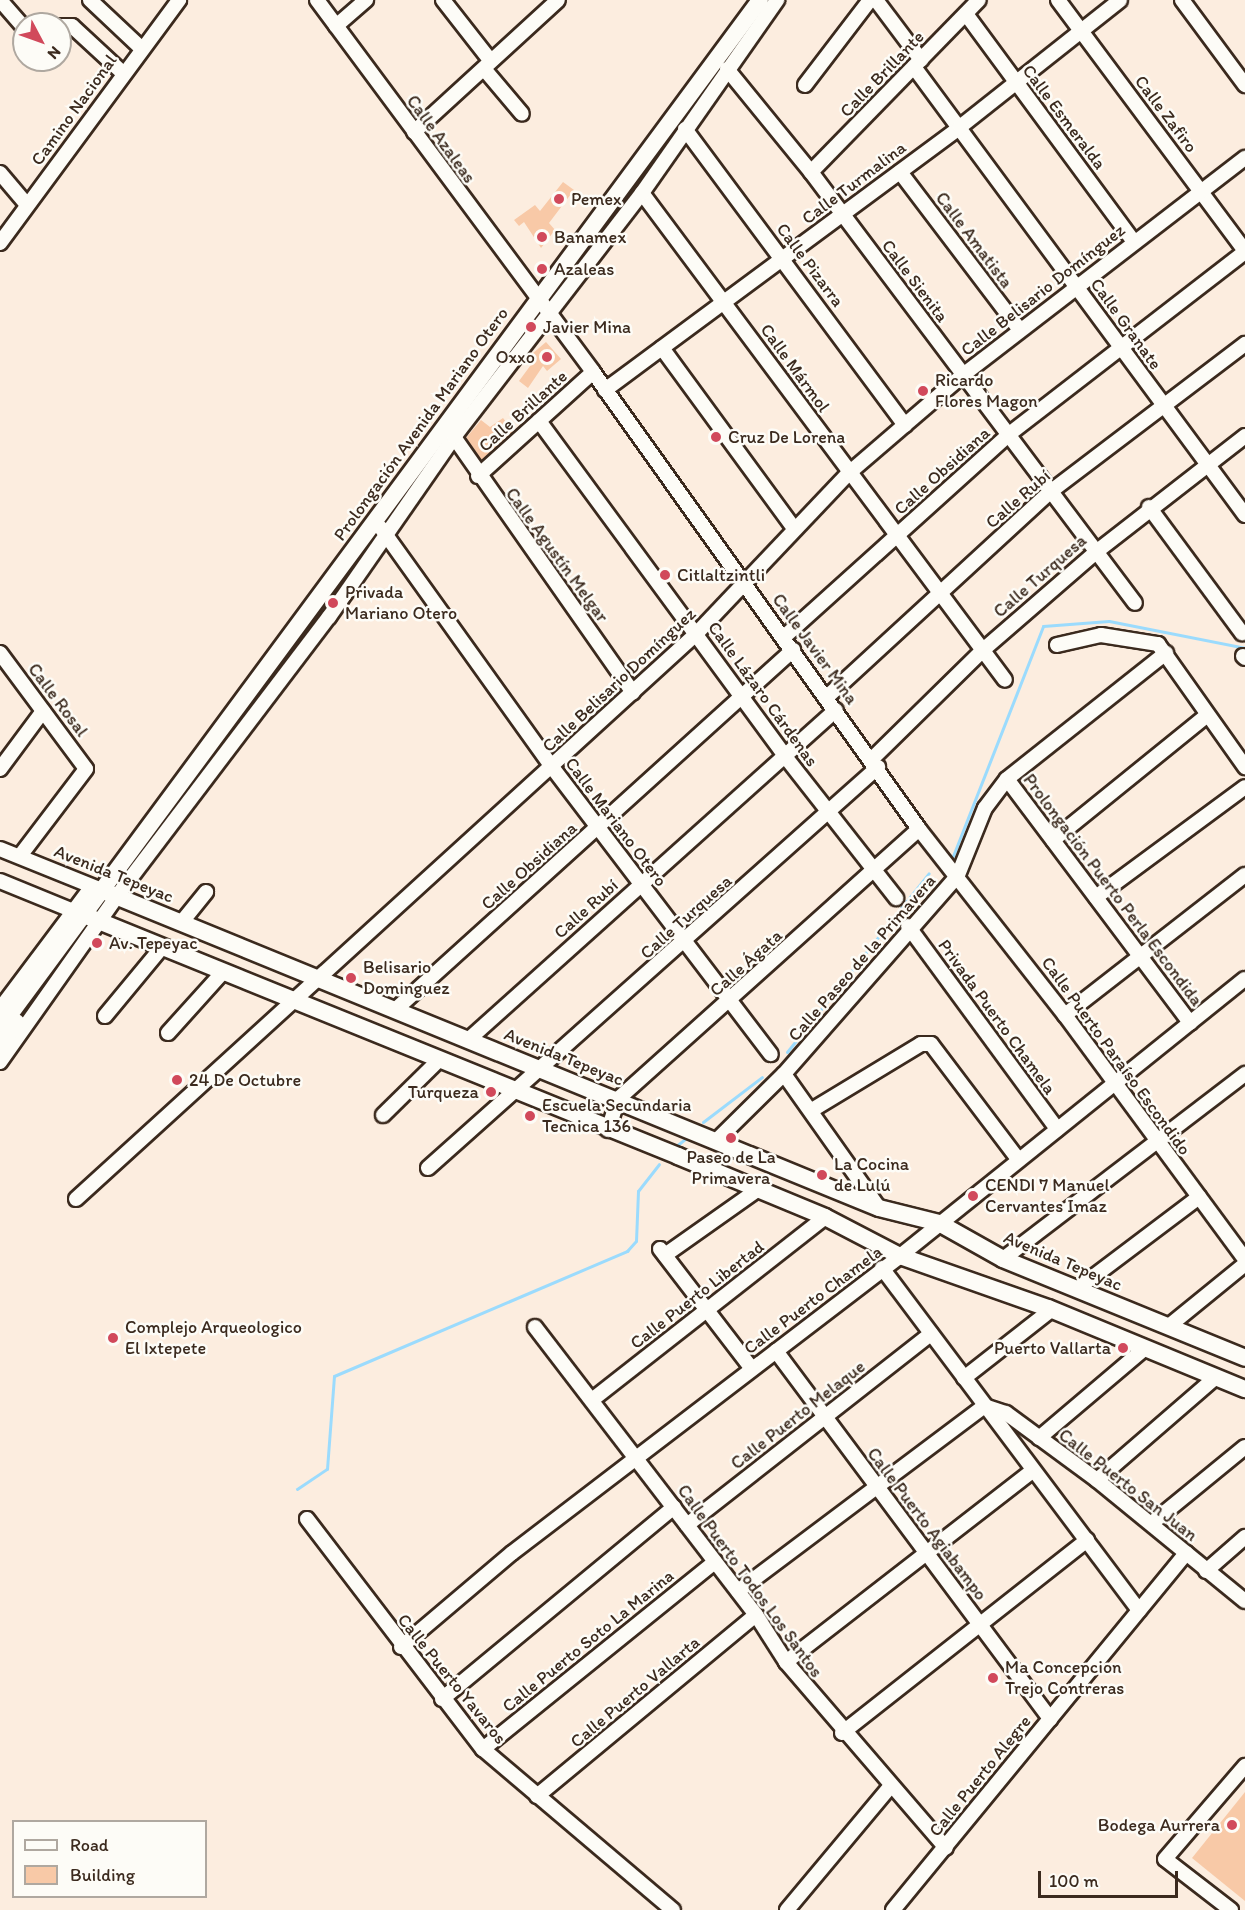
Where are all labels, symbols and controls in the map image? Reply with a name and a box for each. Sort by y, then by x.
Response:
north arrow [12,12,72,72]
street label: Calle Brillante [835,26,929,122]
street label: Camino Nacional [27,51,121,169]
street label: Calle Esmeralda [1018,61,1110,173]
street label: Calle Zafiro [1130,71,1202,157]
street label: Calle Azaleas [402,91,480,187]
street label: Calle Turmalina [799,138,909,228]
street label: Calle Amatista [931,187,1017,293]
place label: Pemex [571,188,622,210]
marker: Pemex [552,192,566,206]
street label: Calle Pizarra [772,219,848,311]
street label: Calle Belisario Domínguez [957,219,1129,361]
place label: Banamex [554,226,626,248]
marker: Banamex [535,230,549,244]
street label: Calle Sienita [877,235,953,327]
place label: Azaleas [554,258,614,280]
marker: Azaleas [535,262,549,276]
street label: Calle Granate [1086,275,1166,373]
street label: Prolongación Avenida Mariano Otero [329,303,513,545]
place label: Javier Mina [543,316,631,338]
marker: Javier Mina [524,320,538,334]
street label: Calle Mármol [756,320,834,416]
place label: Oxxo [495,346,535,368]
marker: Oxxo [540,350,554,364]
street label: Calle Brillante [474,366,572,456]
place label: Ricardo Flores Magon [935,370,1038,412]
marker: Ricardo Flores Magon [916,384,930,398]
street label: Calle Obsidiana [889,422,995,520]
place label: Cruz De Lorena [728,426,846,448]
marker: Cruz De Lorena [709,430,723,444]
street label: Calle Rubí [981,465,1055,533]
street label: Calle Agustín Melgar [501,484,613,626]
street label: Calle Turquesa [990,530,1090,622]
place label: Citlaltzintli [677,564,765,586]
marker: Citlaltzintli [658,568,672,582]
place label: Privada Mariano Otero [345,582,457,624]
street label: Calle Javier Mina [768,589,862,709]
marker: Privada Mariano Otero [326,596,340,610]
street label: Calle Belisario Domínguez [538,603,700,757]
street label: Calle Lázaro Cárdenas [703,618,823,770]
street label: Calle Rosal [24,659,92,741]
street label: Calle Mariano Otero [561,753,671,891]
street label: Prolongación Puerto Perla Escondida [1019,770,1207,1010]
street label: Calle Obsidiana [476,817,582,915]
street label: Avenida Tepeyac [51,840,177,908]
street label: Calle Turquesa [636,871,736,963]
street label: Calle Paseo de la Primavera [784,871,940,1045]
street label: Calle Rubí [550,875,622,943]
street label: Calle Ágata [706,925,786,1001]
place label: Av. Tepeyac [109,932,198,954]
street label: Privada Puerto Chamela [933,935,1061,1099]
marker: Av. Tepeyac [90,936,104,950]
street label: Calle Puerto Paraíso Escondido [1037,953,1195,1159]
place label: Belisario Dominguez [363,957,450,1000]
marker: Belisario Dominguez [344,971,358,985]
street label: Avenida Tepeyac [501,1023,627,1091]
place label: 24 De Octubre [189,1069,301,1091]
marker: 24 De Octubre [170,1073,184,1087]
place label: Turqueza [408,1081,479,1103]
marker: Turqueza [484,1085,498,1099]
place label: Escuela Secundaria Tecnica 136 [542,1095,691,1138]
marker: Escuela Secundaria Tecnica 136 [523,1109,537,1123]
marker: Paseo de La Primavera [724,1131,738,1145]
place label: Paseo de La Primavera [686,1147,776,1190]
place label: La Cocina de Lulú [834,1154,909,1196]
marker: La Cocina de Lulú [815,1168,829,1182]
place label: CENDI 7 Manuel Cervantes Imaz [985,1175,1110,1218]
marker: CENDI 7 Manuel Cervantes Imaz [966,1189,980,1203]
street label: Avenida Tepeyac [1000,1226,1126,1296]
street label: Calle Puerto Libertad [626,1236,768,1354]
street label: Calle Puerto Chamela [740,1241,886,1359]
place label: Complejo Arqueologico El Ixtepete [125,1317,302,1360]
marker: Complejo Arqueologico El Ixtepete [106,1331,120,1345]
place label: Puerto Vallarta [994,1337,1111,1359]
marker: Puerto Vallarta [1116,1341,1130,1355]
street label: Calle Puerto Melaque [727,1356,869,1474]
street label: Calle Puerto San Juan [1054,1424,1202,1546]
street label: Calle Puerto Agiabampo [862,1443,992,1605]
street label: Calle Puerto Todos Los Santos [673,1481,827,1681]
street label: Calle Puerto Soto La Marina [497,1565,679,1717]
street label: Calle Puerto Yavaros [394,1610,510,1748]
street label: Calle Puerto Vallarta [566,1632,704,1752]
place label: Ma Concepcion Trejo Contreras [1005,1657,1125,1700]
marker: Ma Concepcion Trejo Contreras [986,1671,1000,1685]
street label: Calle Puerto Alegre [925,1711,1035,1841]
place label: Bodega Aurrera [1098,1814,1220,1836]
marker: Bodega Aurrera [1225,1818,1239,1832]
legend [12,1820,207,1898]
text: Road [70,1834,109,1856]
scale bar [1041,1859,1180,1897]
text: Building [70,1864,135,1886]
text: 100 m [1049,1870,1099,1892]

